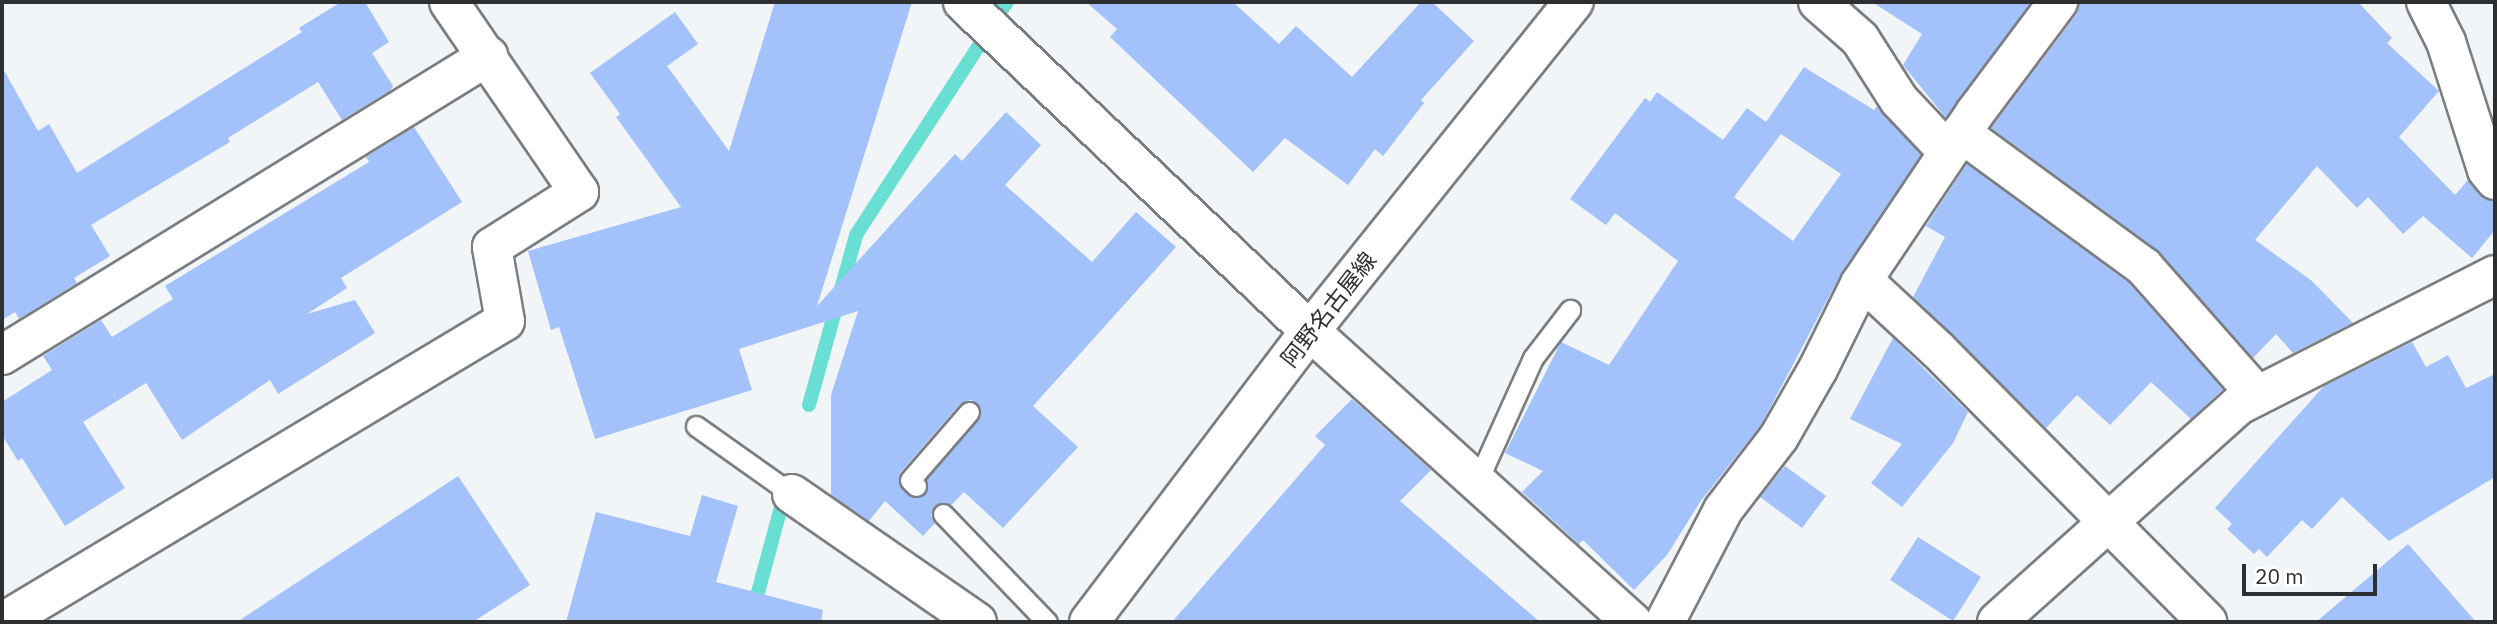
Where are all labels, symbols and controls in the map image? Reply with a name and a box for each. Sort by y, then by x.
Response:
street label: 阿野名古屋線 [1275,246,1381,372]
scale bar [2245,550,2380,594]
text: 20 m [2255,562,2304,590]

